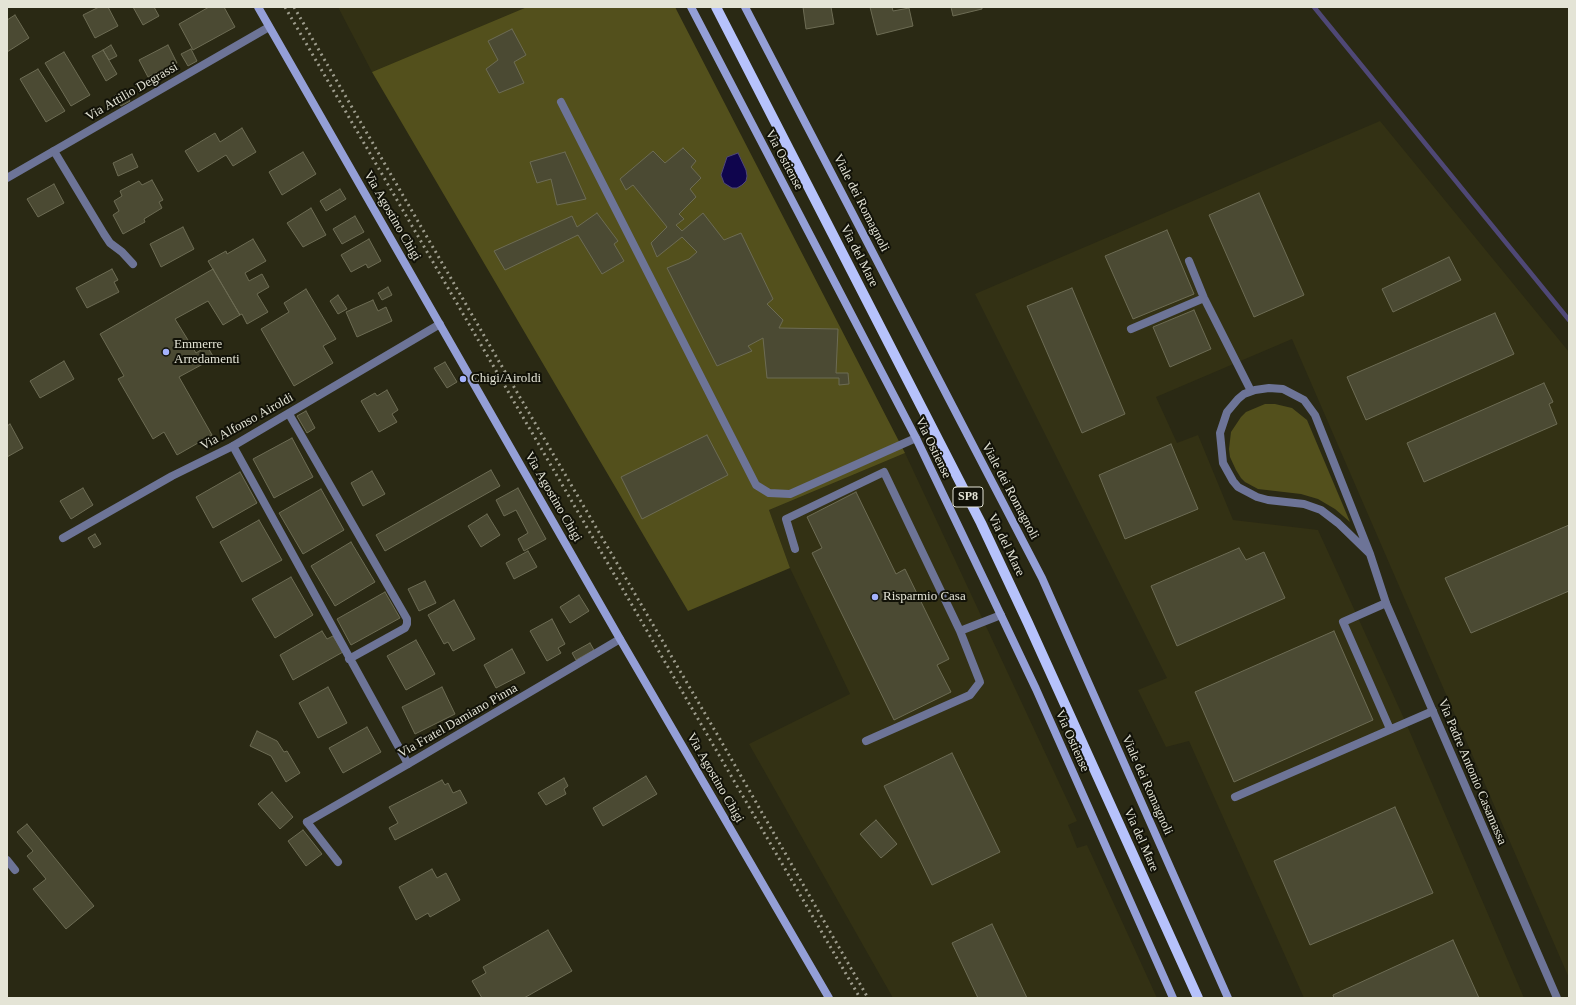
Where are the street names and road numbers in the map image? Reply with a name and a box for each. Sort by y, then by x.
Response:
street label: Via Attilio Degrassi [83,59,181,125]
street label: Via Ostiense [762,127,806,193]
street label: Viale dei Romagnoli [830,152,892,254]
street label: Via Agostino Chigi [360,168,424,264]
street label: Via del Mare [837,222,881,290]
street label: Via Alfonso Airoldi [198,390,296,454]
street label: Via Ostiense [912,415,954,481]
street label: Viale dei Romagnoli [978,440,1042,542]
street label: Via Agostino Chigi [521,449,585,545]
road number: SP8 [953,487,983,507]
street label: Via del Mare [984,511,1028,579]
street label: Via Fratel Damiano Pinna [396,680,520,762]
street label: Via Padre Antonio Casamassa [1434,697,1510,847]
street label: Via Ostiense [1051,708,1093,774]
street label: Via Agostino Chigi [683,730,747,826]
street label: Viale dei Romagnoli [1118,733,1176,837]
street label: Via del Mare [1120,806,1162,874]

